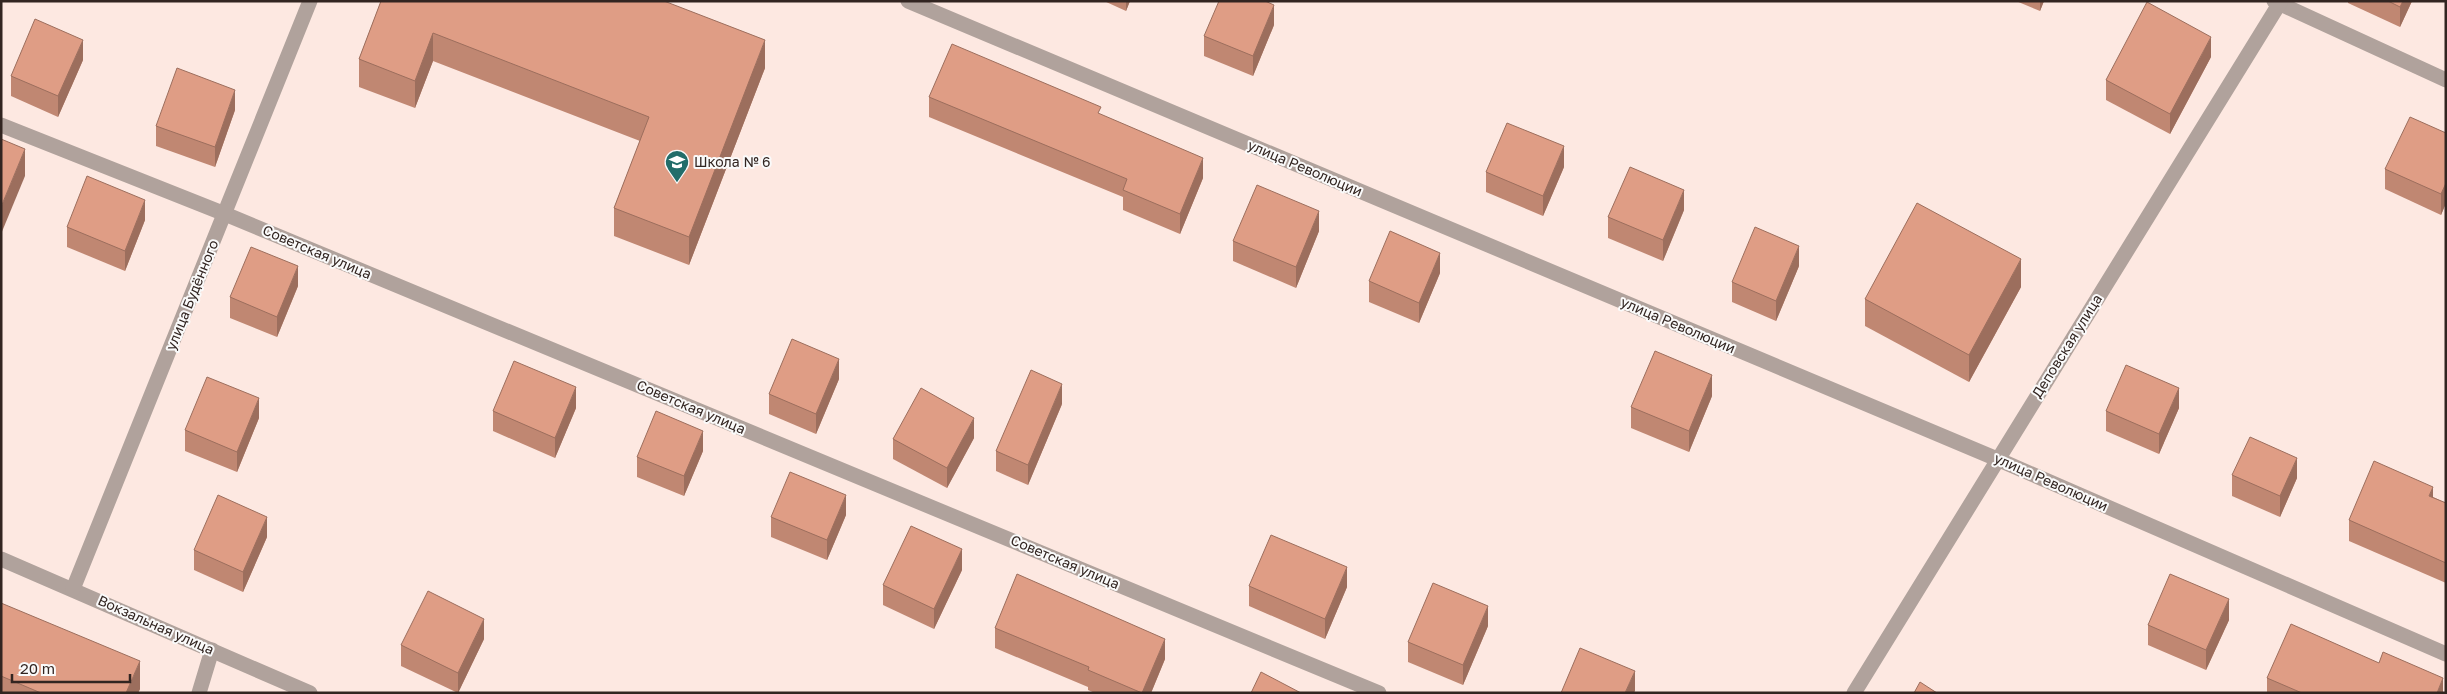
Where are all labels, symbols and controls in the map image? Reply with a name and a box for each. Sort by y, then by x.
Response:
street label: улица Революции [1245,136,1365,199]
school or university icon: Школа № 6 [664,149,690,183]
place label: Школа № 6 [694,153,771,170]
street label: Советская улица [260,221,374,282]
street label: улица Будённого [162,237,221,353]
street label: Деповская улица [2028,291,2105,401]
street label: улица Революции [1618,293,1738,356]
street label: Советская улица [634,376,748,437]
street label: улица Революции [1992,449,2111,514]
street label: Советская улица [1008,531,1122,592]
street label: Вокзальная улица [95,591,217,658]
scale bar [12,652,130,684]
text: 20 m [20,659,55,677]

